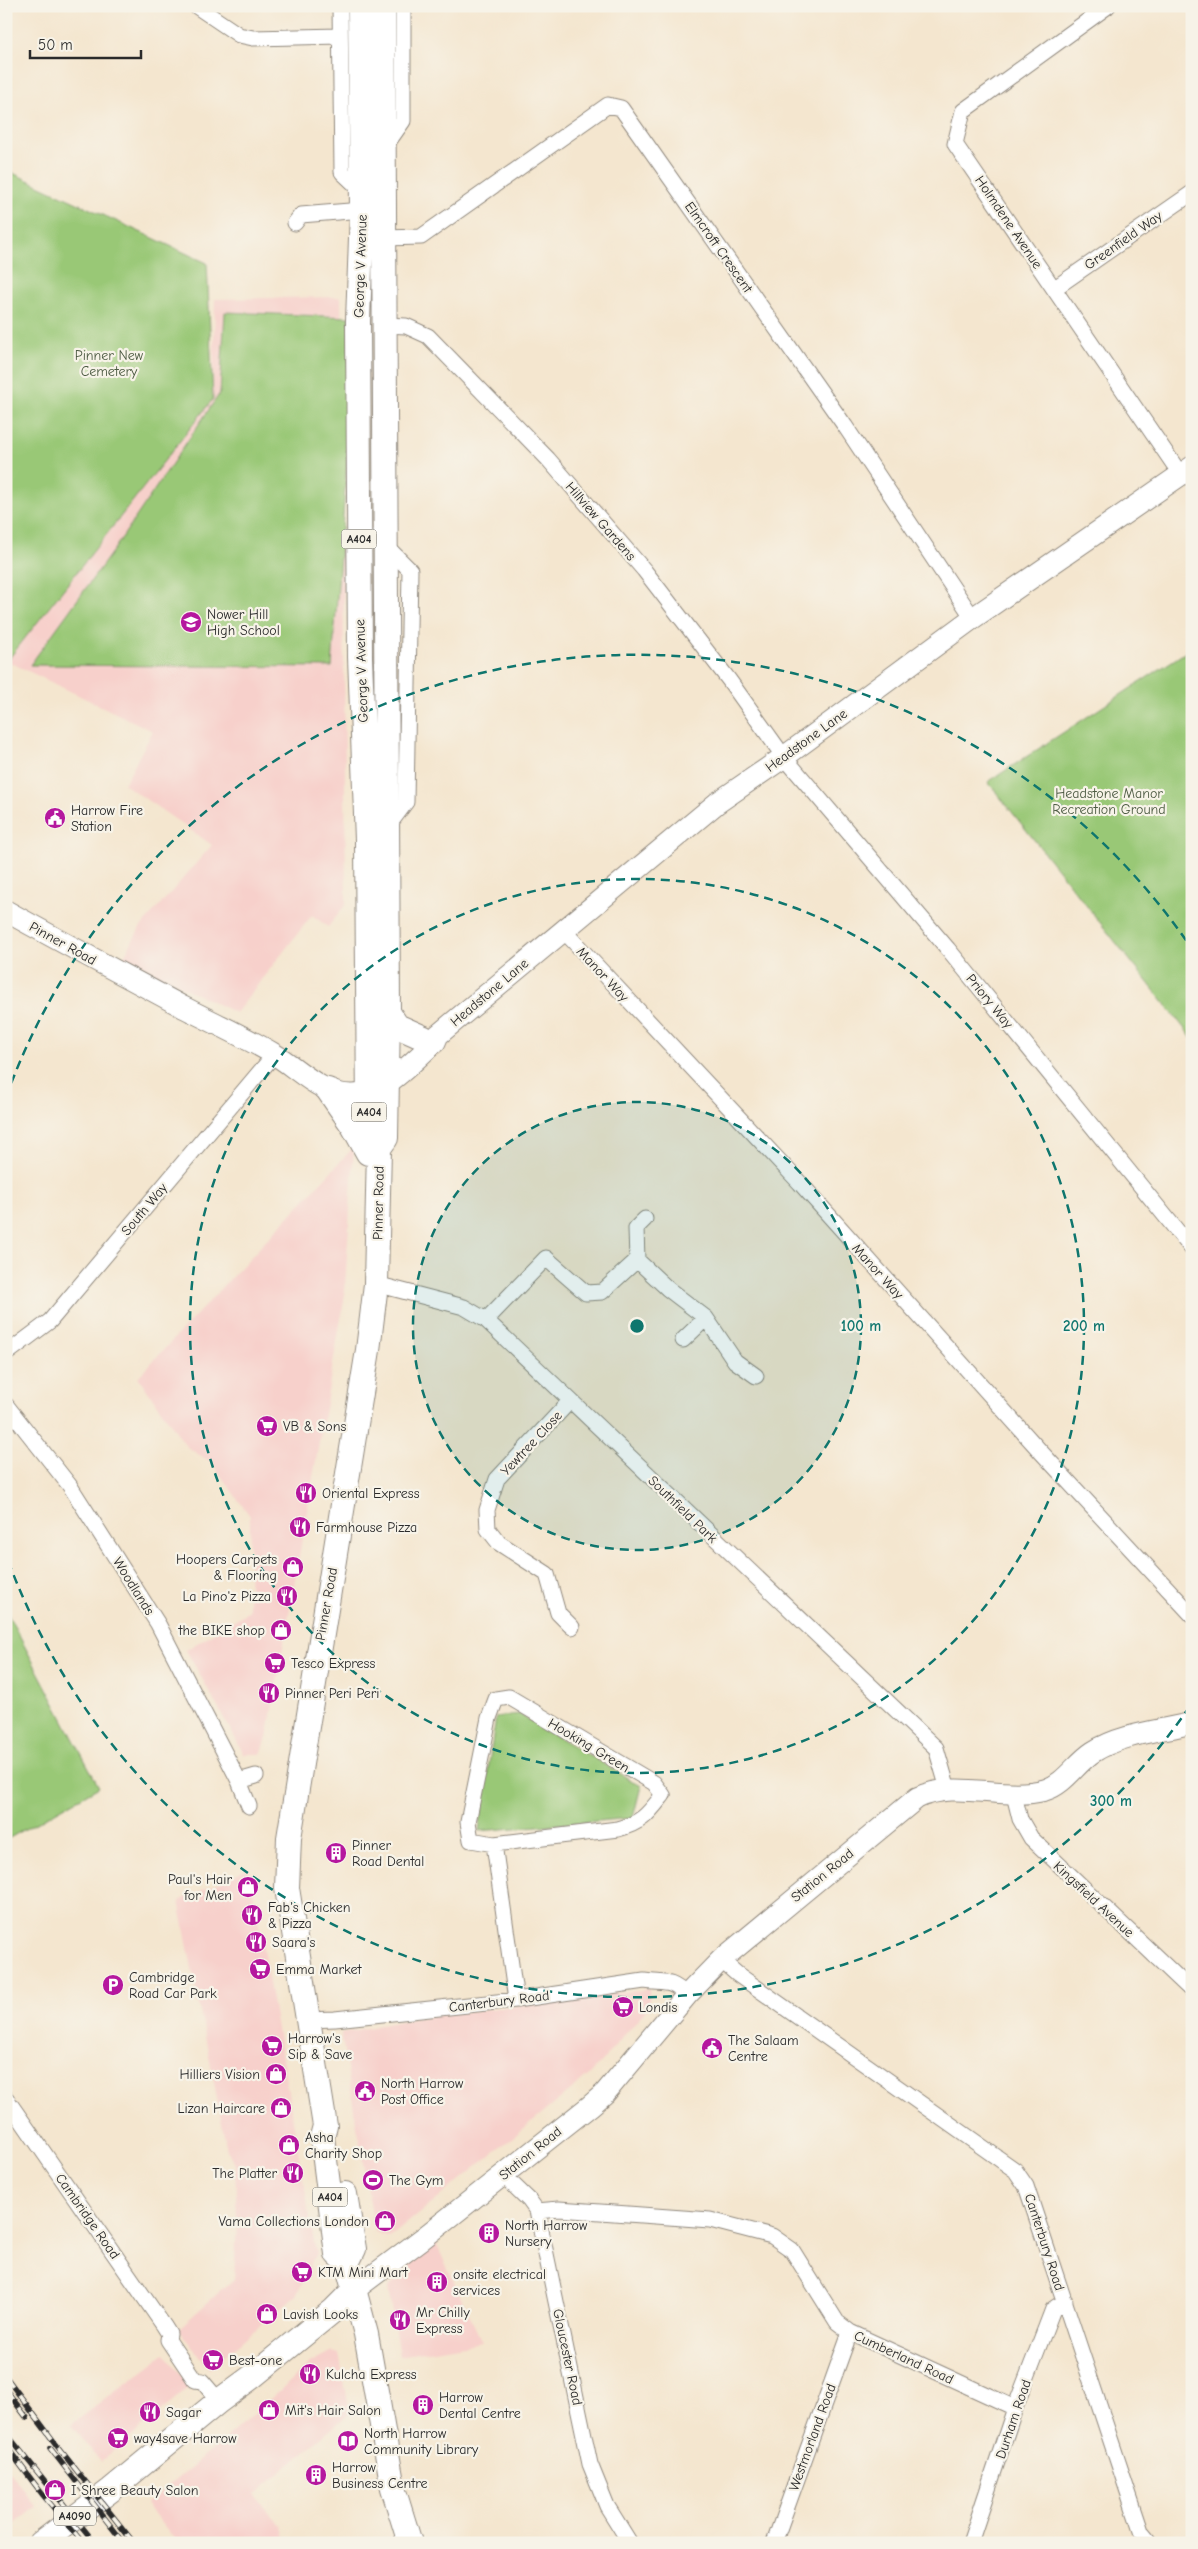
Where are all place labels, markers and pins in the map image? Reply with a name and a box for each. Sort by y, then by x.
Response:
place label: Nower Hill High School [207,606,280,639]
school or university icon: Nower Hill High School [179,610,203,634]
place label: Harrow Fire Station [71,802,143,835]
public building icon: Harrow Fire Station [43,806,67,830]
centre of rings [628,1317,646,1335]
supermarket icon: VB & Sons [255,1414,279,1438]
place label: VB & Sons [283,1418,346,1435]
restaurant icon: Oriental Express [294,1481,318,1505]
place label: Oriental Express [322,1485,420,1502]
restaurant icon: Farmhouse Pizza [288,1515,312,1539]
place label: Farmhouse Pizza [316,1519,417,1536]
place label: Hoopers Carpets & Flooring [176,1551,277,1584]
shop icon: Hoopers Carpets & Flooring [281,1555,305,1579]
restaurant icon: La Pino'z Pizza [275,1584,299,1608]
place label: La Pino'z Pizza [183,1588,271,1605]
shop icon: the BIKE shop [269,1618,293,1642]
place label: the BIKE shop [178,1622,265,1639]
supermarket icon: Tesco Express [263,1651,287,1675]
place label: Tesco Express [291,1655,375,1672]
restaurant icon: Pinner Peri Peri [257,1681,281,1705]
place label: Pinner Peri Peri [285,1685,379,1702]
place label: Pinner Road Dental [352,1837,424,1870]
building icon: Pinner Road Dental [324,1841,348,1865]
place label: Paul's Hair for Men [168,1871,232,1904]
shop icon: Paul's Hair for Men [236,1875,260,1899]
place label: Fab's Chicken & Pizza [268,1899,351,1932]
restaurant icon: Fab's Chicken & Pizza [240,1903,264,1927]
restaurant icon: Saara's [244,1930,268,1954]
place label: Saara's [272,1934,315,1951]
supermarket icon: Emma Market [248,1957,272,1981]
place label: Emma Market [276,1961,363,1978]
place label: Cambridge Road Car Park [129,1969,217,2002]
parking icon: Cambridge Road Car Park [101,1973,125,1997]
supermarket icon: Londis [611,1995,635,2019]
place label: Londis [639,1999,678,2016]
place label: Harrow's Sip & Save [288,2030,352,2063]
place label: The Salaam Centre [728,2032,799,2065]
supermarket icon: Harrow's Sip & Save [260,2034,284,2058]
public building icon: The Salaam Centre [700,2036,724,2060]
shop icon: Hilliers Vision [264,2062,288,2086]
place label: Hilliers Vision [179,2066,260,2083]
place label: North Harrow Post Office [381,2075,464,2108]
public building icon: North Harrow Post Office [353,2079,377,2103]
shop icon: Lizan Haircare [269,2096,293,2120]
place label: Lizan Haircare [177,2100,265,2117]
place label: Asha Charity Shop [305,2129,382,2162]
shop icon: Asha Charity Shop [277,2133,301,2157]
restaurant icon: The Platter [281,2161,305,2185]
place label: The Platter [212,2165,277,2182]
sports icon: The Gym [361,2168,385,2192]
place label: The Gym [389,2172,443,2189]
shop icon: Vama Collections London [373,2209,397,2233]
place label: Vama Collections London [218,2213,369,2230]
place label: North Harrow Nursery [505,2217,588,2250]
building icon: North Harrow Nursery [477,2221,501,2245]
supermarket icon: KTM Mini Mart [290,2260,314,2284]
place label: KTM Mini Mart [318,2264,409,2281]
place label: onsite electrical services [453,2266,546,2299]
building icon: onsite electrical services [425,2270,449,2294]
shop icon: Lavish Looks [255,2302,279,2326]
place label: Mr Chilly Express [416,2304,470,2337]
place label: Lavish Looks [283,2306,358,2323]
restaurant icon: Mr Chilly Express [388,2308,412,2332]
supermarket icon: Best-one [201,2348,225,2372]
place label: Best-one [229,2352,282,2369]
restaurant icon: Kulcha Express [298,2362,322,2386]
place label: Kulcha Express [326,2366,417,2383]
place label: Harrow Dental Centre [439,2389,521,2422]
building icon: Harrow Dental Centre [411,2393,435,2417]
shop icon: Mit's Hair Salon [257,2398,281,2422]
restaurant icon: Sagar [138,2400,162,2424]
place label: Mit's Hair Salon [285,2402,381,2419]
place label: Sagar [166,2404,202,2421]
place label: North Harrow Community Library [364,2425,479,2458]
supermarket icon: way4save Harrow [106,2426,130,2450]
library icon: North Harrow Community Library [336,2429,360,2453]
place label: way4save Harrow [134,2430,237,2447]
place label: Harrow Business Centre [332,2459,428,2492]
building icon: Harrow Business Centre [304,2463,328,2487]
shop icon: I Shree Beauty Salon [43,2478,67,2502]
place label: I Shree Beauty Salon [71,2482,199,2499]

